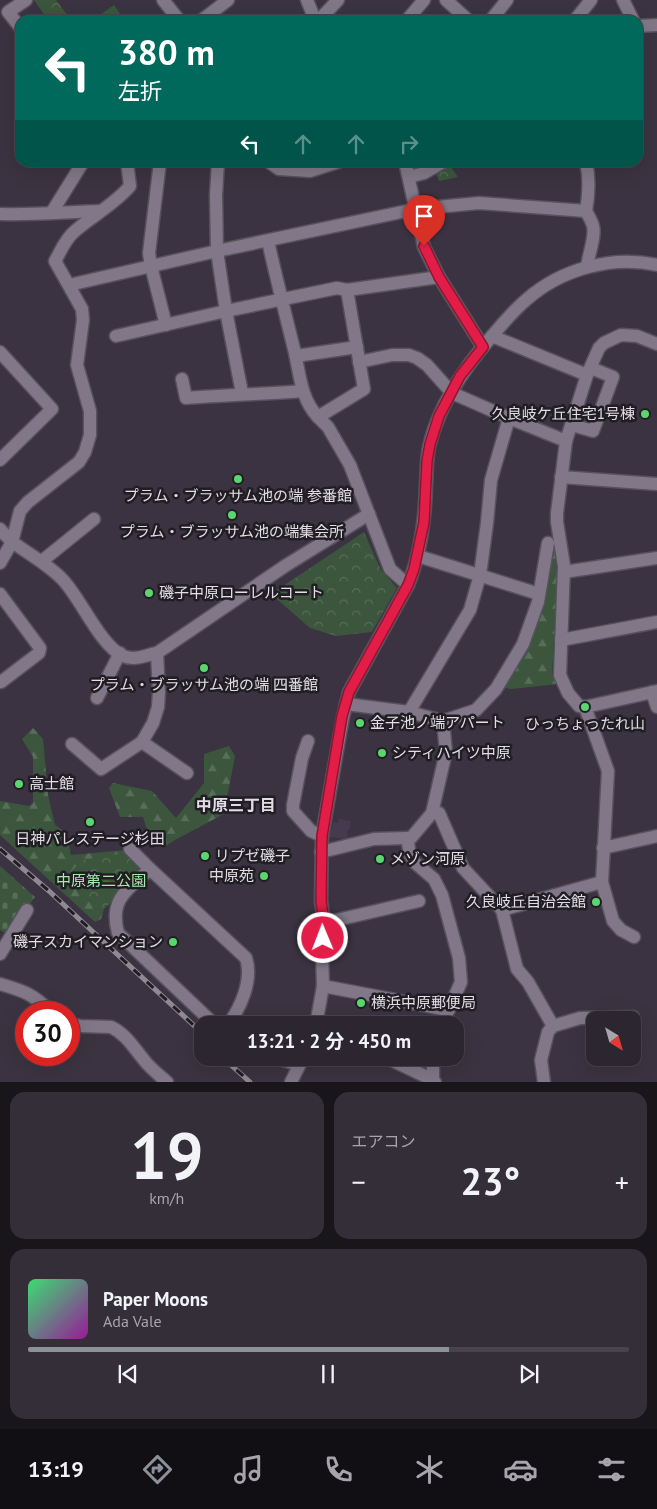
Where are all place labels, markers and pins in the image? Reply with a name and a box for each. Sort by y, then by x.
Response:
pin [403,195,445,246]
place label: 久良岐ケ丘住宅1号棟 [492,404,635,423]
marker: 久良岐ケ丘住宅1号棟 [639,408,651,420]
marker: プラム・ブラッサム池の端 参番館 [232,473,244,485]
place label: プラム・ブラッサム池の端 参番館 [124,486,352,505]
marker: プラム・ブラッサム池の端集会所 [226,509,238,521]
place label: プラム・ブラッサム池の端集会所 [120,522,344,541]
place label: 磯子中原ローレルコート [159,583,324,602]
marker: 磯子中原ローレルコート [143,587,155,599]
marker: プラム・ブラッサム池の端 四番館 [198,662,210,674]
place label: プラム・ブラッサム池の端 四番館 [90,675,318,694]
marker: ひっちょったれ山 [579,701,591,713]
place label: 金子池ノ端アパート [370,713,505,732]
place label: ひっちょったれ山 [525,714,645,733]
marker: 金子池ノ端アパート [354,717,366,729]
place label: シティハイツ中原 [392,743,511,762]
marker: シティハイツ中原 [376,747,388,759]
place label: 高士館 [29,774,74,793]
marker: 高士館 [13,778,25,790]
marker: 日神パレステージ杉田 [84,816,96,828]
place label: 日神パレステージ杉田 [15,829,165,848]
place label: リプゼ磯子 [215,846,290,865]
place label: メゾン河原 [390,849,465,868]
marker: リプゼ磯子 [199,850,211,862]
marker: メゾン河原 [374,853,386,865]
place label: 中原苑 [209,866,254,885]
marker: 中原苑 [258,870,270,882]
place label: 久良岐丘自治会館 [466,892,586,911]
marker: 久良岐丘自治会館 [590,896,602,908]
place label: 磯子スカイマンション [13,932,163,951]
marker: 磯子スカイマンション [167,936,179,948]
place label: 横浜中原郵便局 [371,993,476,1012]
marker: 横浜中原郵便局 [355,997,367,1009]

